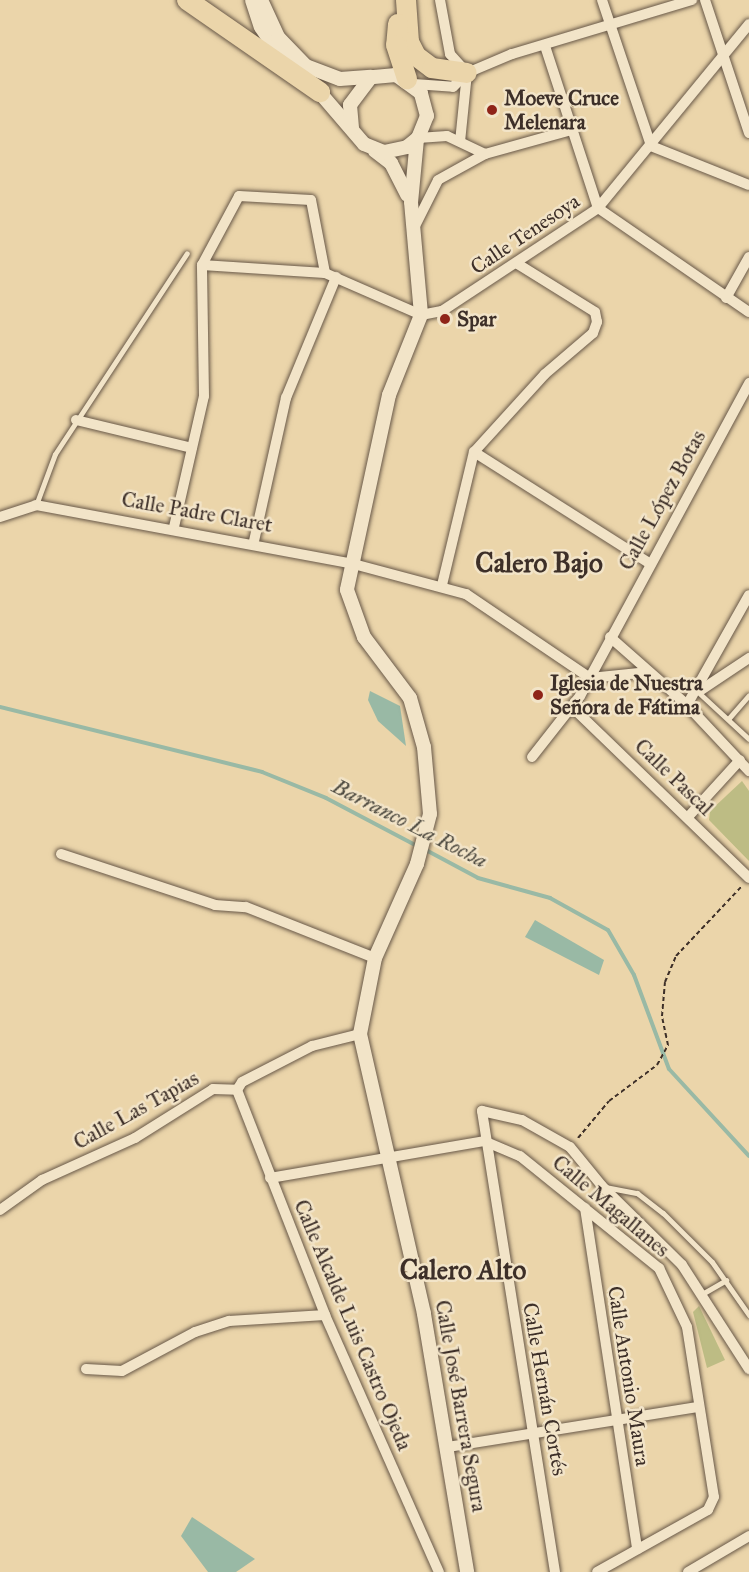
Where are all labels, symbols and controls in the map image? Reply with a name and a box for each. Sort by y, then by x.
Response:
place label: Moeve Cruce Melenara [504,85,619,135]
marker: Moeve Cruce Melenara [485,103,499,117]
street label: Calle Tenesoya [466,188,584,280]
place label: Spar [457,306,496,332]
marker: Spar [438,312,452,326]
street label: Calle López Botas [613,426,711,574]
street label: Calle Padre Claret [120,486,274,538]
district label: Calero Bajo [475,547,603,579]
place label: Iglesia de Nuestra Señora de Fátima [550,670,703,720]
marker: Iglesia de Nuestra Señora de Fátima [531,688,545,702]
street label: Calle Pascal [630,733,718,821]
water label: Barranco La Rocha [328,773,492,873]
street label: Calle Las Tapias [69,1065,203,1155]
street label: Calle Magallanes [547,1150,675,1262]
street label: Calle Alcalde Luis Castro Ojeda [289,1196,417,1454]
district label: Calero Alto [400,1254,526,1286]
street label: Calle Antonio Maura [602,1284,656,1468]
street label: Calle José Barrera Segura [430,1298,492,1514]
street label: Calle Hernán Cortés [517,1301,573,1477]

